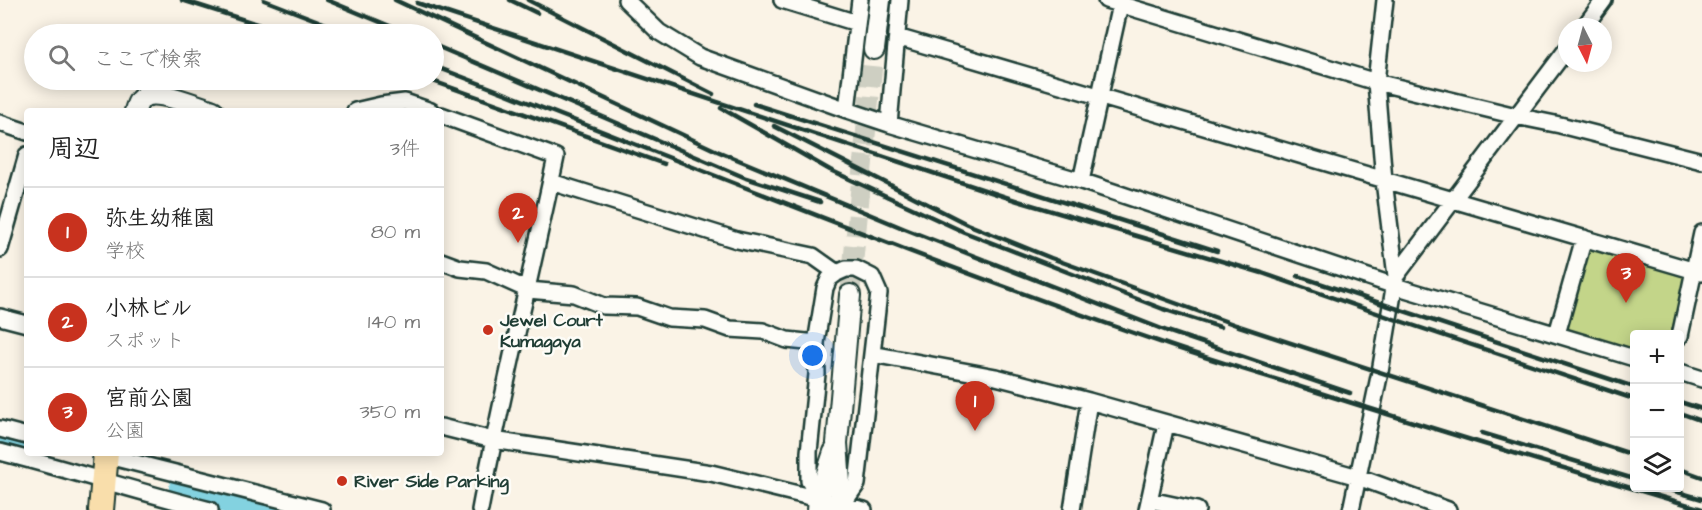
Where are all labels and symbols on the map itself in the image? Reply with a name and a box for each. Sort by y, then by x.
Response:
north arrow [1558,18,1612,72]
pin: 2 [498,194,538,243]
pin: 3 [1606,254,1646,303]
place label: Jewel Court Kumagaya [499,308,604,355]
marker: Jewel Court Kumagaya [481,323,495,337]
your location [798,341,827,370]
pin: 1 [956,382,994,431]
place label: River Side Parking [354,469,510,495]
marker: River Side Parking [335,474,349,488]

